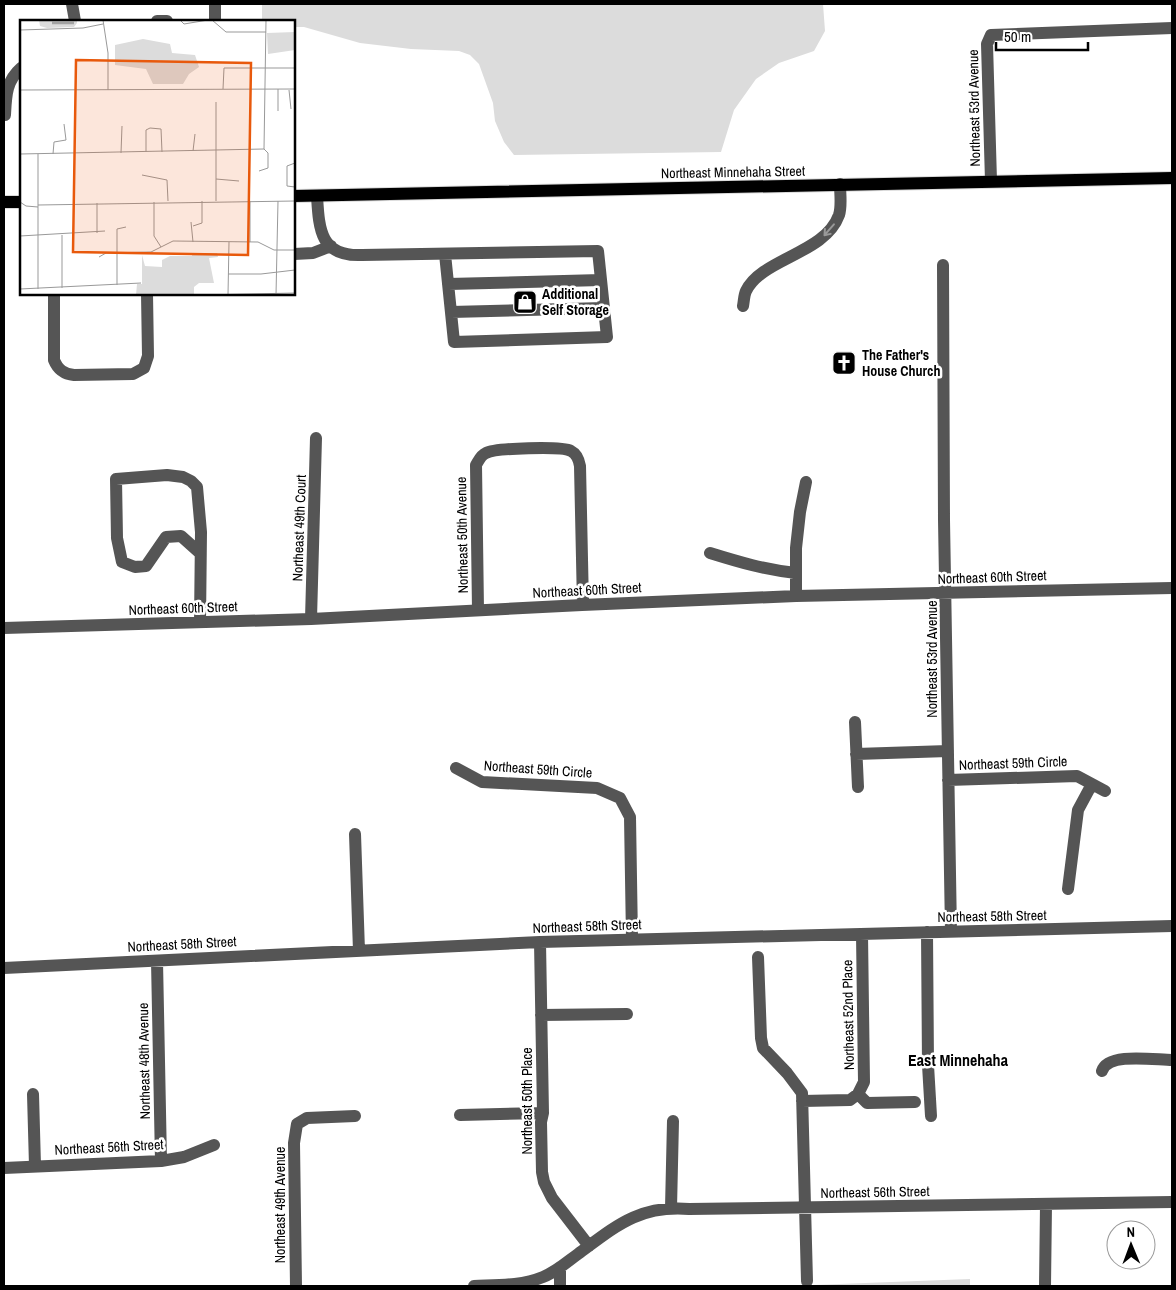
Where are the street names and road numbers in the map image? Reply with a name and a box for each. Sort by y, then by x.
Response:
street label: Northeast 53rd Avenue [964,49,984,167]
street label: Northeast Minnehaha Street [661,162,805,182]
street label: Northeast 49th Court [288,474,310,582]
street label: Northeast 50th Avenue [452,477,472,593]
street label: Northeast 60th Street [937,566,1047,588]
street label: Northeast 60th Street [532,578,642,602]
street label: Northeast 60th Street [128,597,238,619]
street label: Northeast 53rd Avenue [923,600,941,718]
street label: Northeast 59th Circle [958,752,1068,774]
street label: Northeast 59th Circle [483,756,593,782]
street label: Northeast 58th Street [937,906,1047,926]
street label: Northeast 58th Street [532,915,642,937]
street label: Northeast 58th Street [127,932,237,956]
street label: Northeast 52nd Place [838,960,858,1070]
street label: Northeast 48th Avenue [134,1003,154,1119]
street label: Northeast 50th Place [518,1047,536,1155]
street label: Northeast 56th Street [54,1135,164,1159]
street label: Northeast 49th Avenue [271,1147,289,1263]
street label: Northeast 56th Street [820,1182,930,1202]

